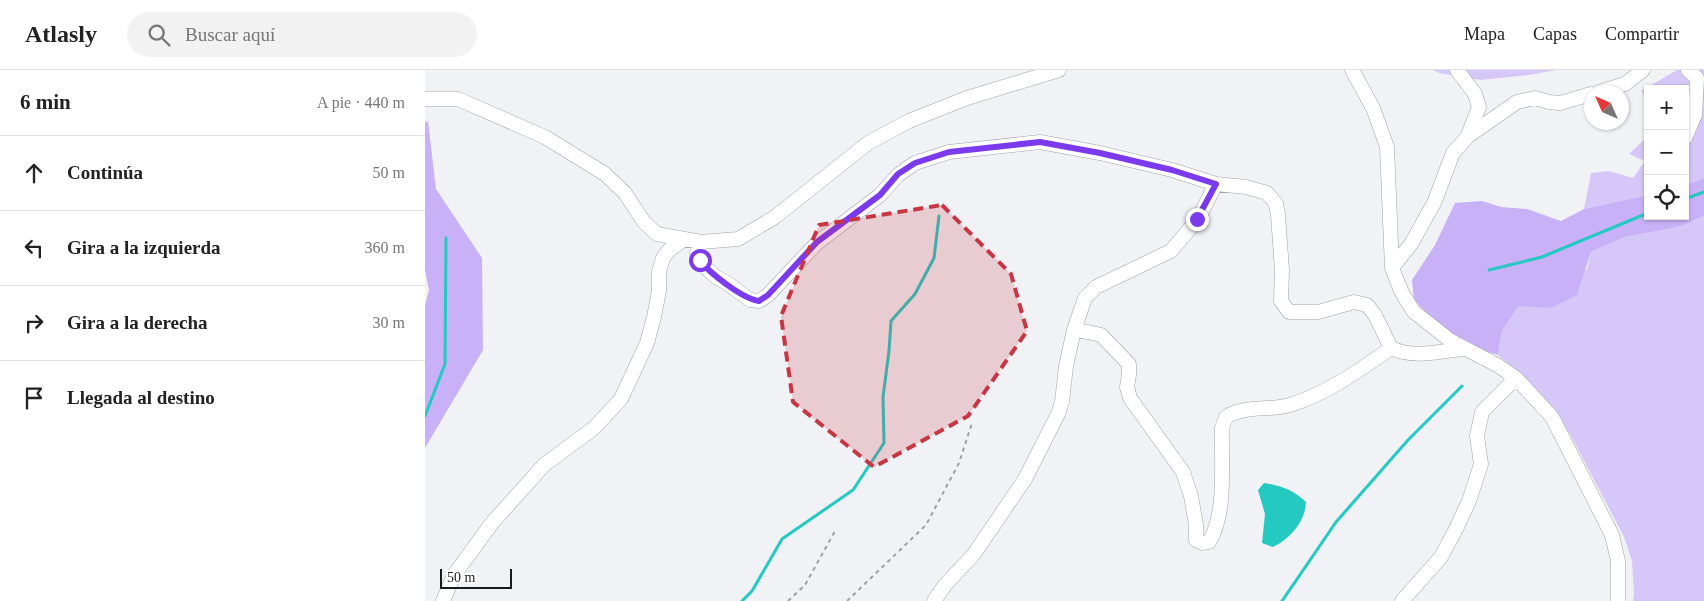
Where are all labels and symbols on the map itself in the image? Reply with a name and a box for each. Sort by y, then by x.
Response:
north arrow [1584,85,1629,130]
route end [1186,208,1209,231]
route start [689,249,712,272]
scale bar [440,566,513,589]

